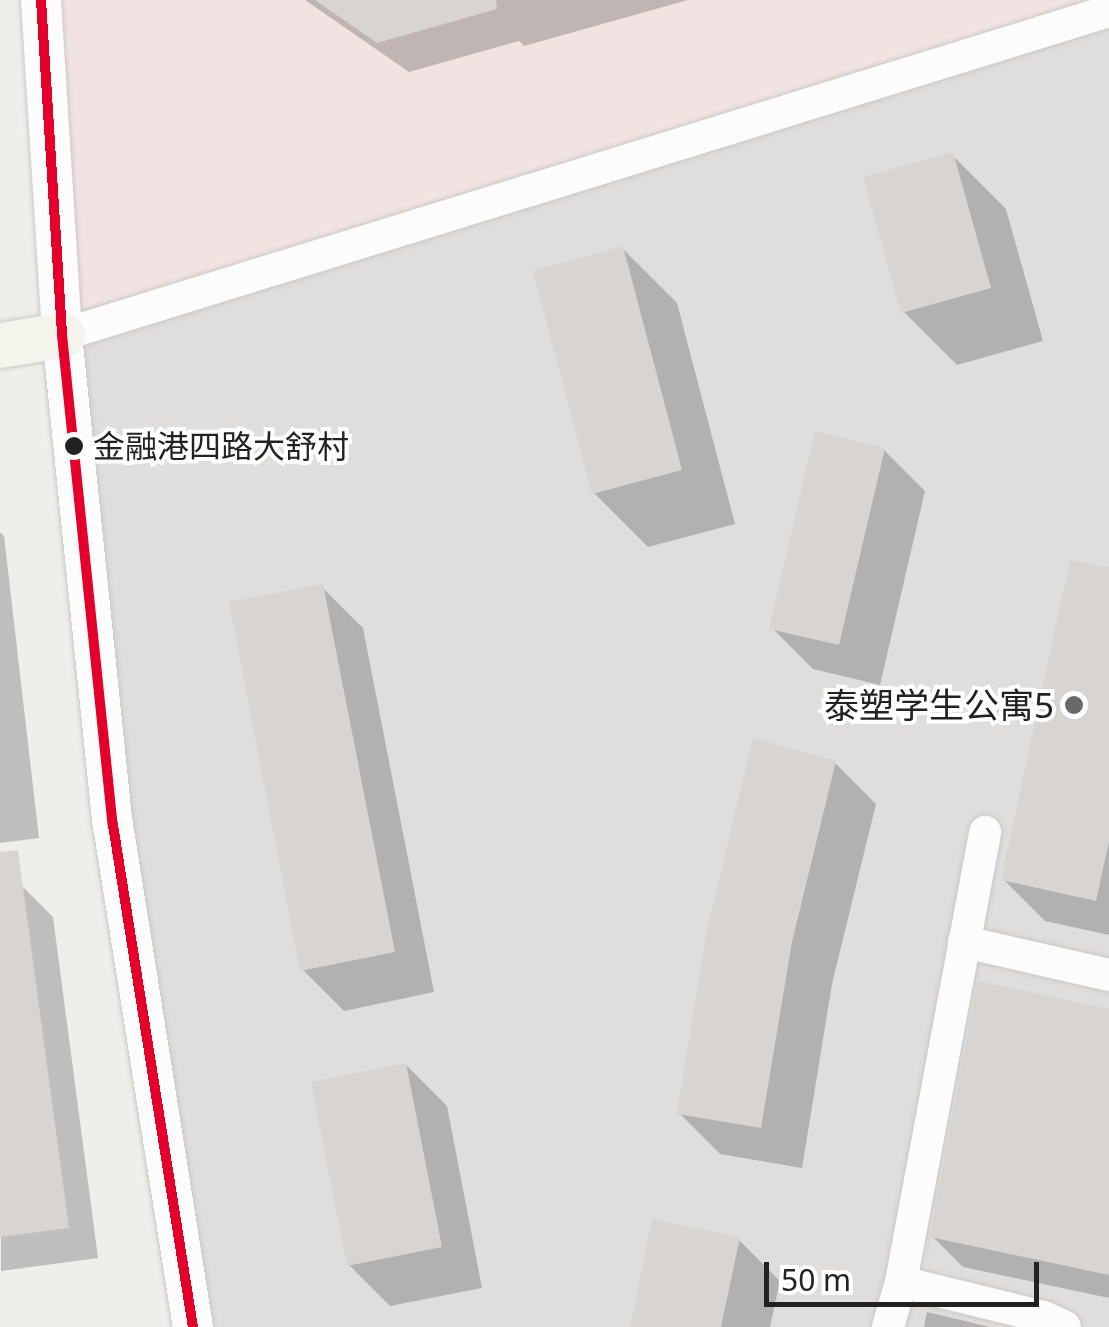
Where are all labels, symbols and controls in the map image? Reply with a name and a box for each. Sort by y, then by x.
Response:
place label: 金融港四路大舒村 [93,427,349,465]
marker: 金融港四路大舒村 [64,436,84,456]
place label: 泰塑学生公寓5 [824,684,1054,726]
marker: 泰塑学生公寓5 [1063,694,1085,716]
scale bar [769,1242,1044,1304]
text: 50 m [781,1259,851,1300]

